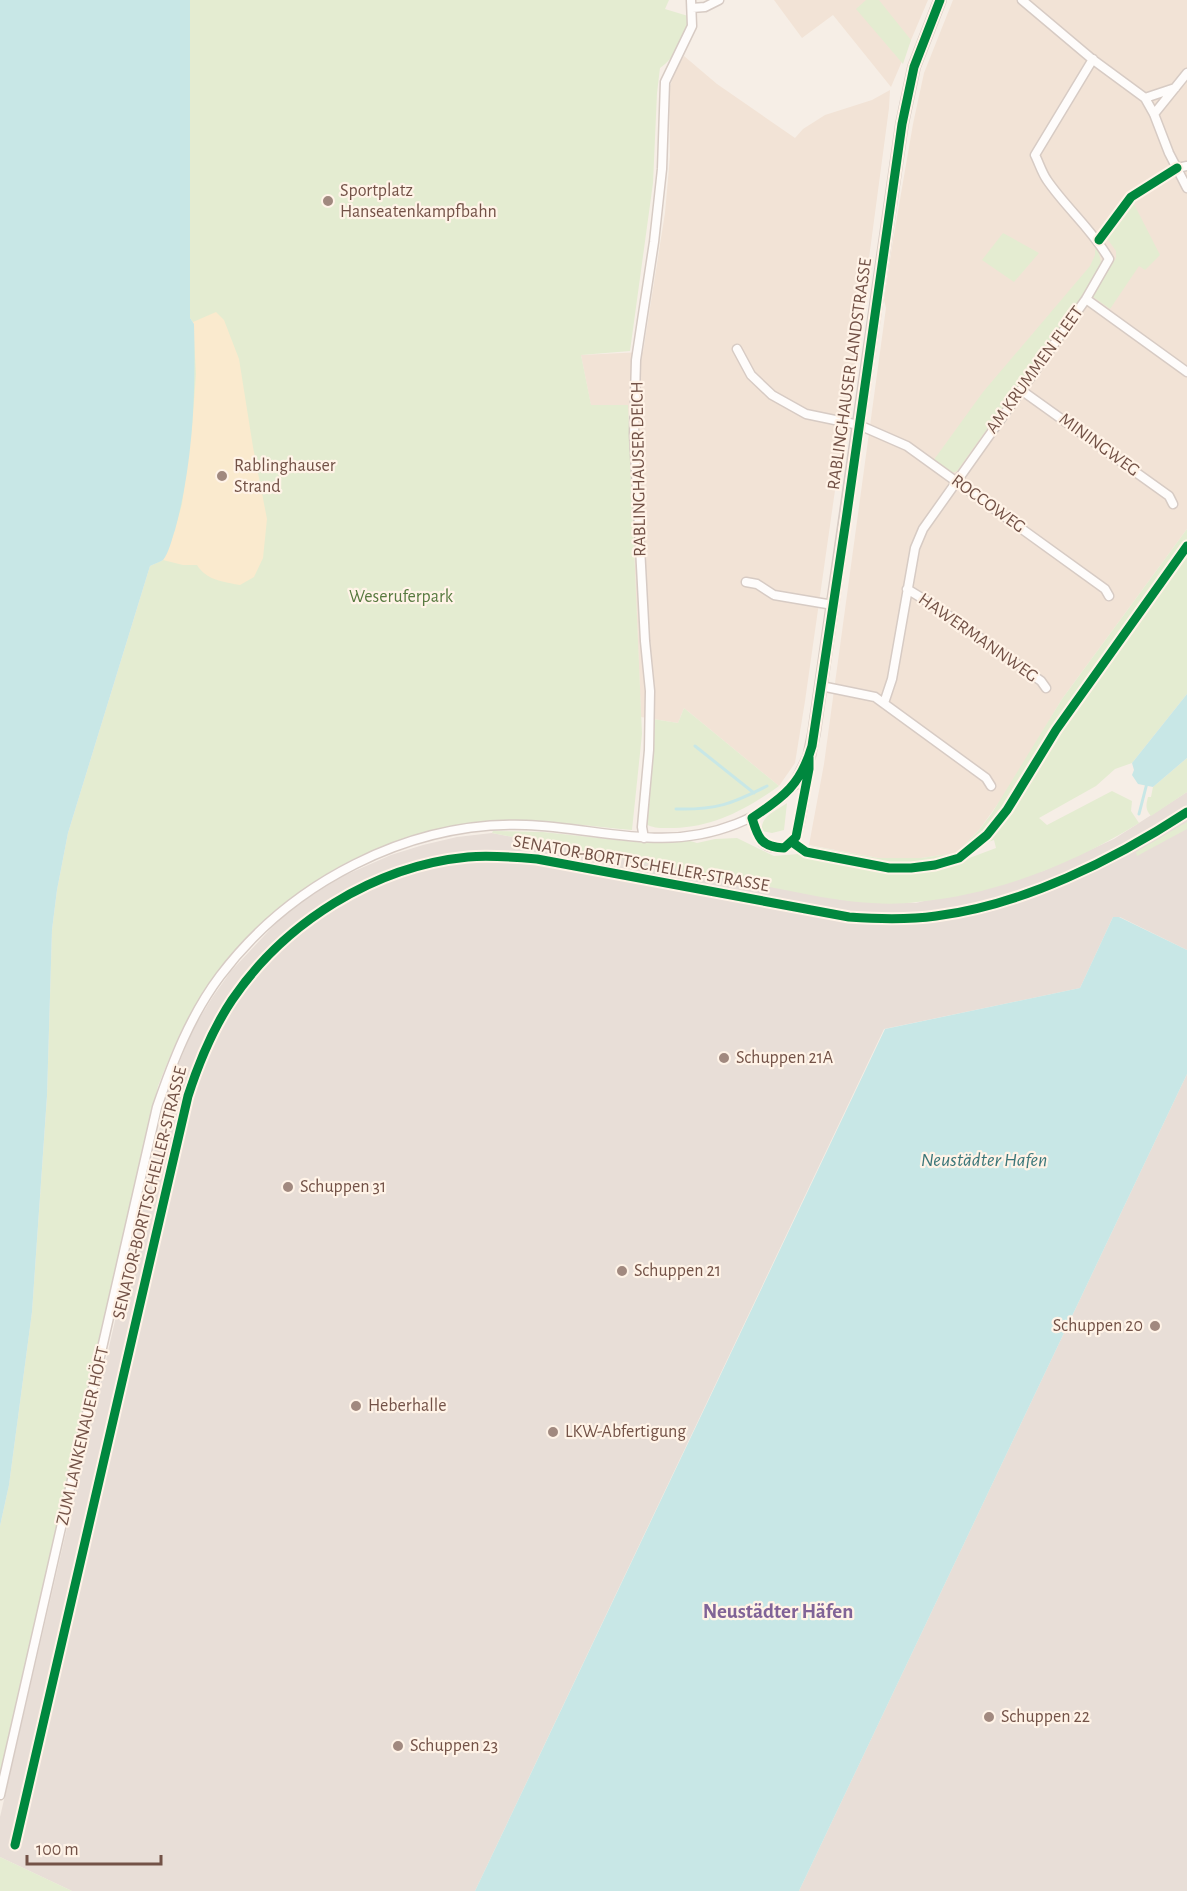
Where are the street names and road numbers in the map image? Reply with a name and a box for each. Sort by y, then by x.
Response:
street label: RABLINGHAUSER LANDSTRASSE [825,257,875,491]
street label: AM KRUMMEN FLEET [983,303,1087,437]
street label: RABLINGHAUSER DEICH [628,381,650,557]
street label: MININGWEG [1056,410,1142,480]
street label: ROCCOWEG [948,471,1028,537]
street label: HAWERMANNWEG [915,590,1041,686]
street label: SENATOR-BORTTSCHELLER-STRASSE [512,833,771,895]
street label: SENATOR-BORTTSCHELLER-STRASSE [110,1065,190,1321]
street label: ZUM LANKENAUER HÖFT [52,1344,112,1527]

